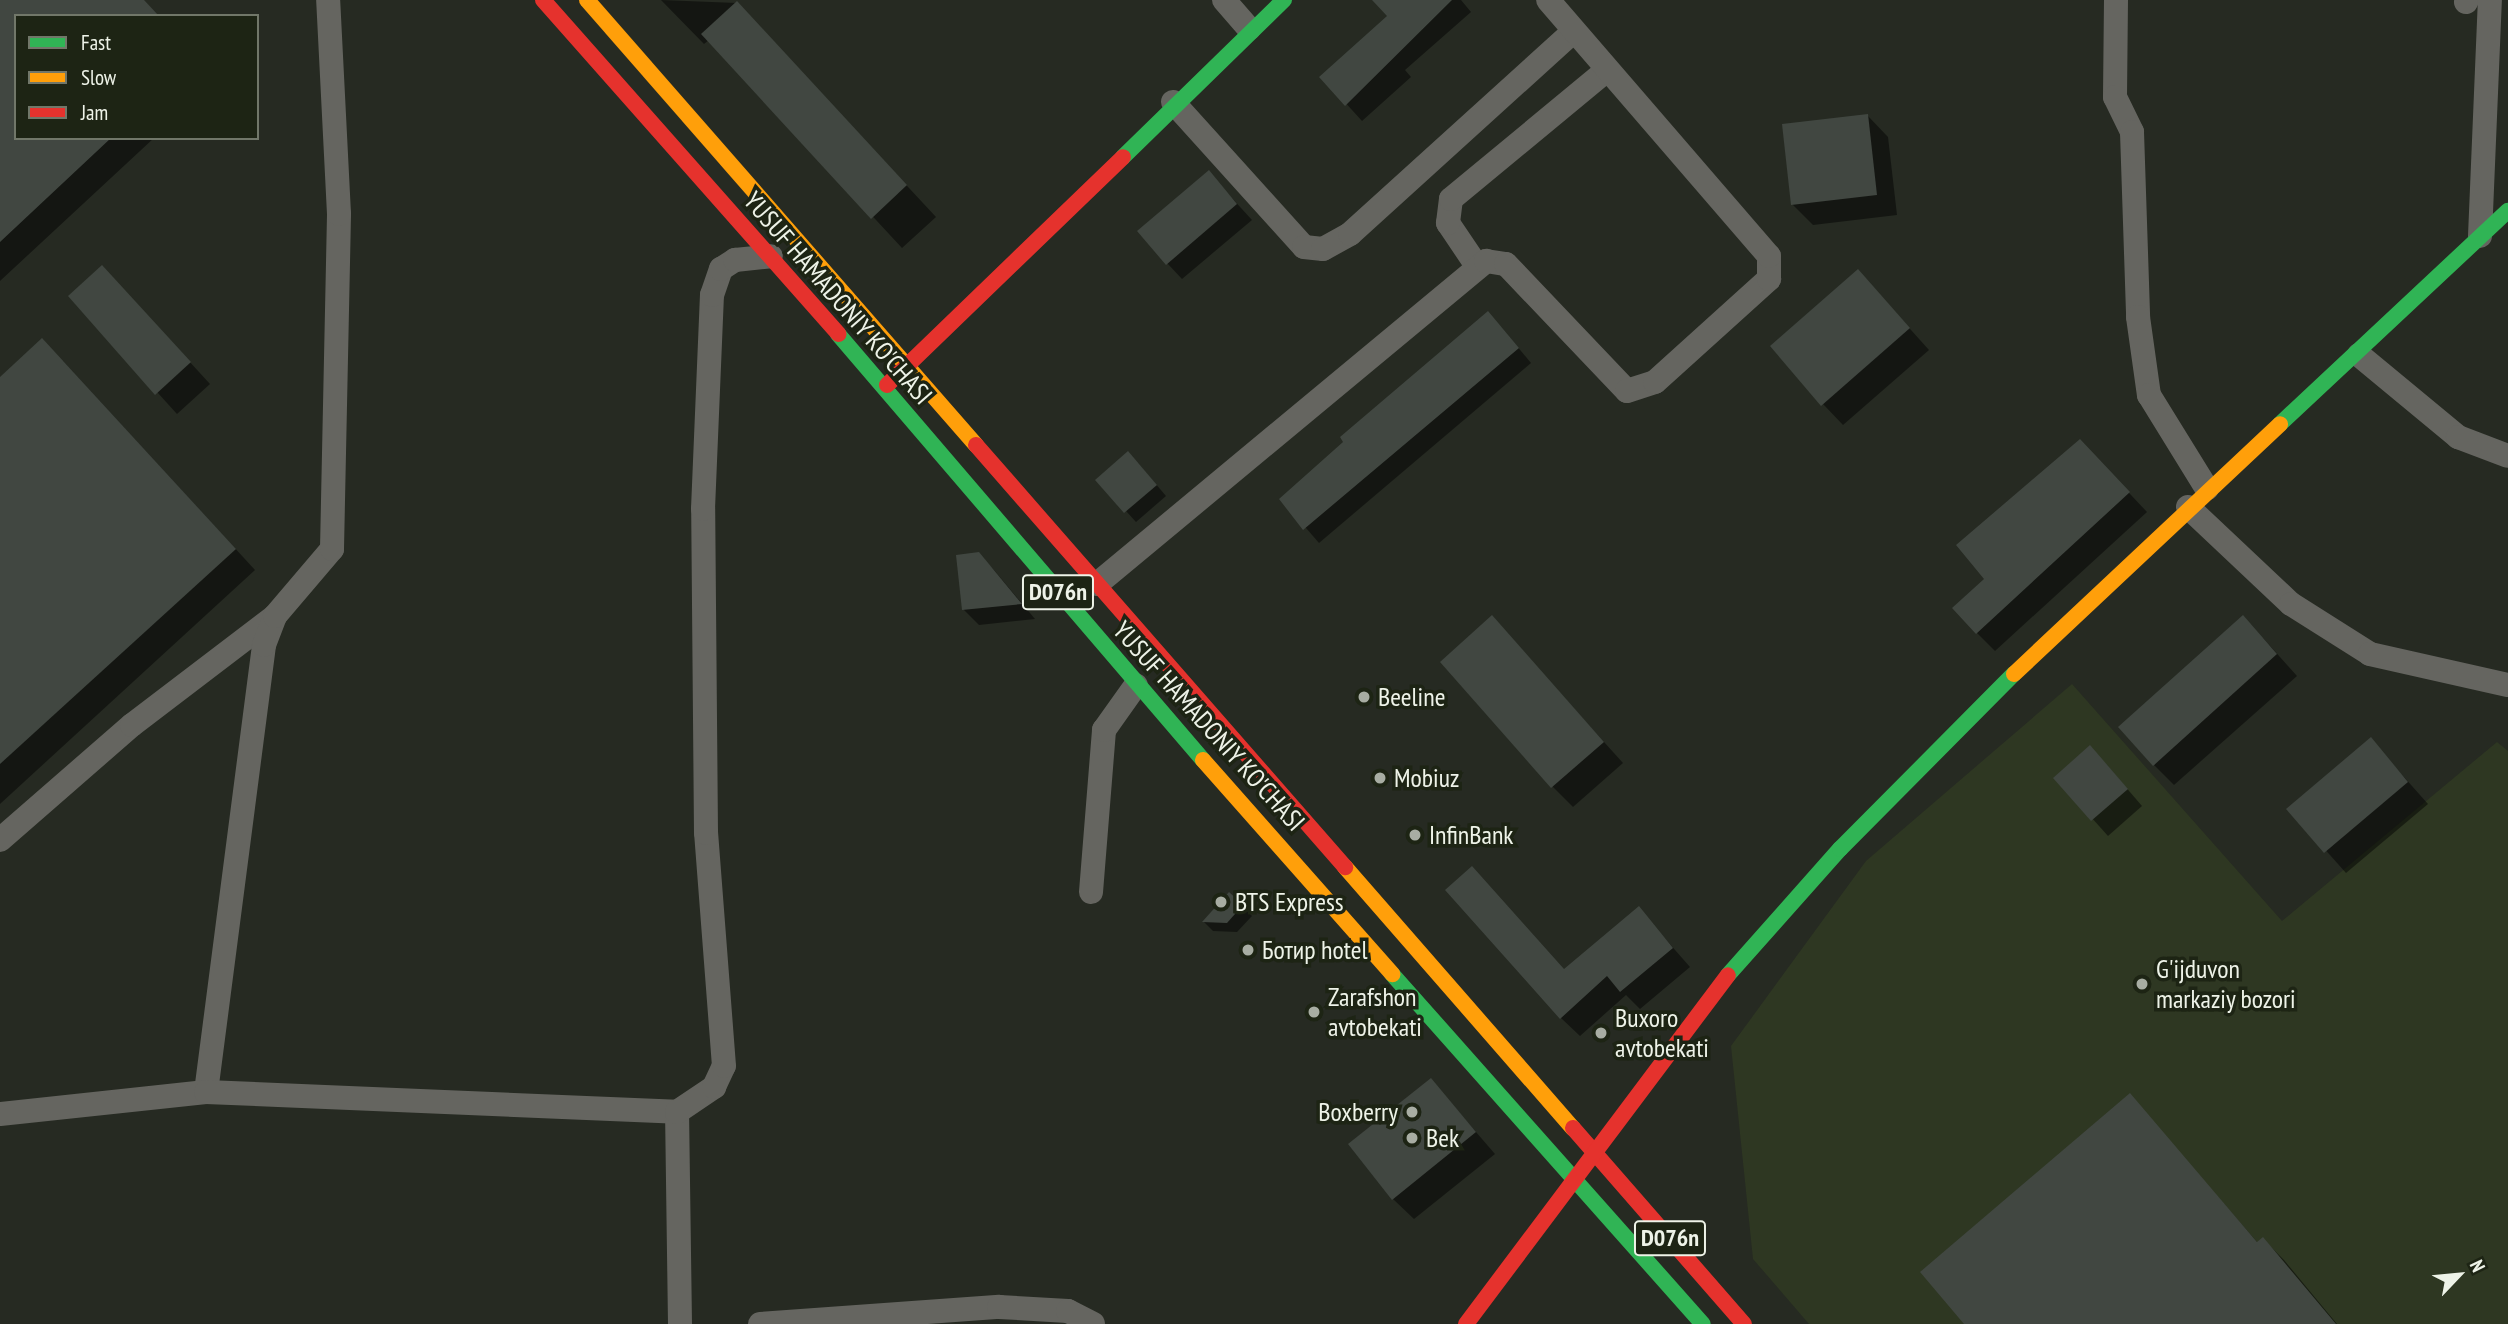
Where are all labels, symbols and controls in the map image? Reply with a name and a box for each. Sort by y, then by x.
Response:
legend [14,14,259,140]
text: Fast [81,29,111,56]
text: Slow [81,64,116,91]
text: Jam [81,99,108,126]
street label: YUSUF HAMADONIY KO'CHASI [737,185,939,411]
road number: D076n [1021,572,1095,612]
street label: YUSUF HAMADONIY KO'CHASI [1107,615,1311,837]
place label: Beeline [1378,681,1445,713]
marker: Beeline [1356,689,1372,705]
place label: Mobiuz [1394,762,1459,794]
marker: Mobiuz [1372,770,1388,786]
place label: InfinBank [1429,819,1513,851]
marker: InfinBank [1407,827,1423,843]
place label: BTS Express [1235,886,1343,918]
marker: BTS Express [1213,894,1229,910]
place label: Ботир hotel [1262,934,1367,966]
marker: Ботир hotel [1240,942,1256,958]
place label: G'ijduvon markaziy bozori [2156,953,2296,1014]
marker: G'ijduvon markaziy bozori [2134,976,2150,992]
place label: Zarafshon avtobekati [1328,981,1422,1042]
place label: Buxoro avtobekati [1615,1002,1709,1064]
marker: Zarafshon avtobekati [1306,1004,1322,1020]
marker: Buxoro avtobekati [1593,1025,1609,1041]
place label: Boxberry [1318,1096,1398,1128]
marker: Boxberry [1404,1104,1420,1120]
place label: Bek [1426,1122,1459,1154]
marker: Bek [1404,1130,1420,1146]
road number: D076n [1633,1218,1707,1258]
north arrow [2424,1240,2494,1310]
text: N [2465,1256,2491,1276]

